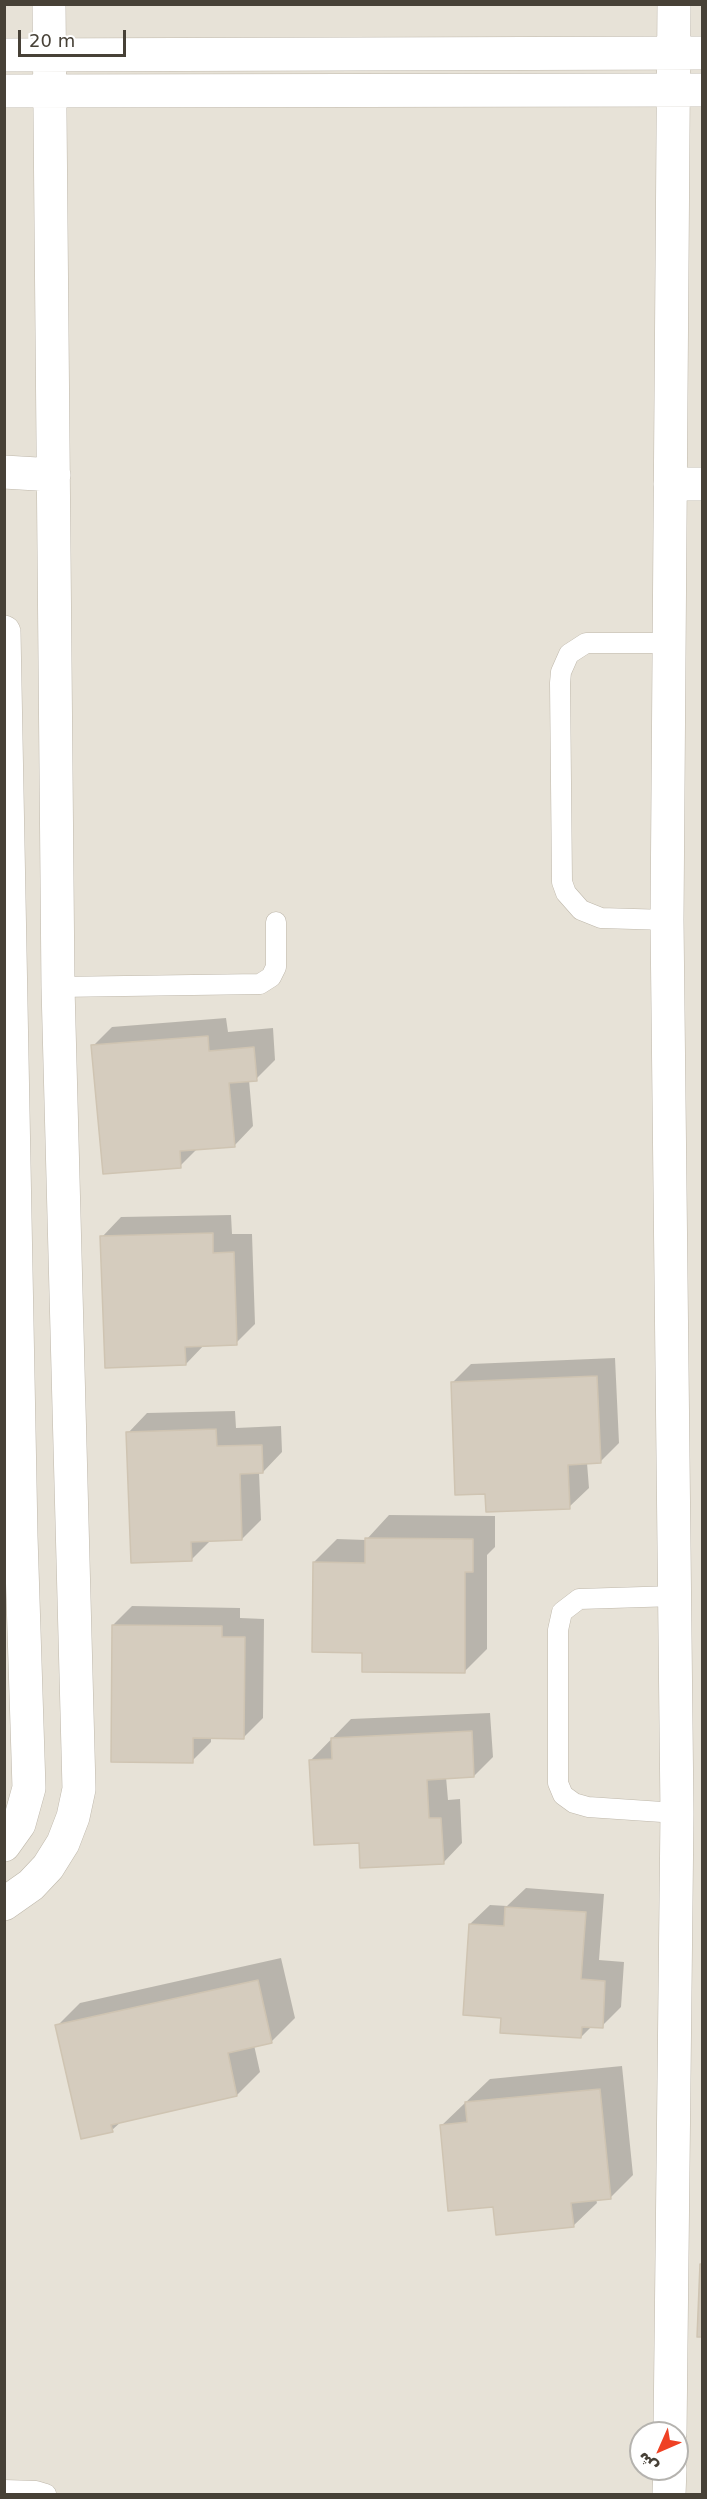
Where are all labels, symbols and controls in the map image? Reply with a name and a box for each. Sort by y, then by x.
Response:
scale bar [21,18,129,56]
text: 20 m [29,30,75,51]
north arrow [629,2421,689,2481]
text: ش [633,2448,662,2477]

